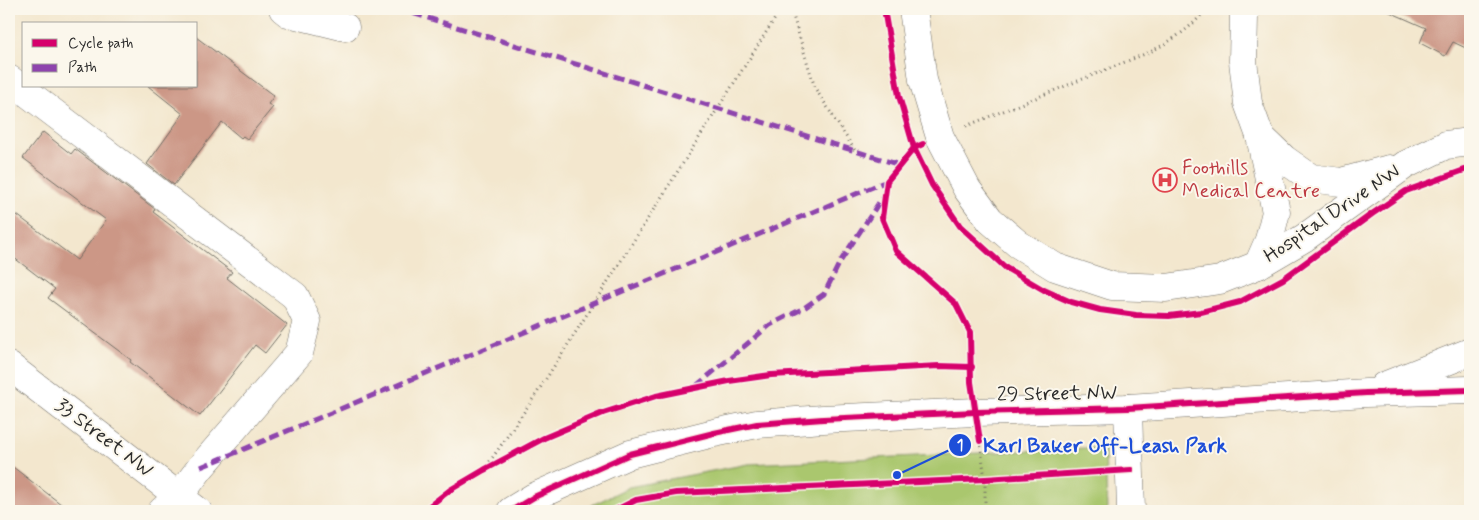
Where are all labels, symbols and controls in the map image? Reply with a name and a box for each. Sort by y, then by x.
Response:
legend [22,22,198,88]
text: Cycle path [68,34,133,54]
text: Path [68,58,97,78]
place label: Foothills Medical Centre [1182,155,1320,205]
street label: Hospital Drive NW [1259,158,1405,270]
hospital icon: Foothills Medical Centre [1152,167,1178,193]
street label: 29 Street NW [997,379,1118,409]
street label: 33 Street NW [50,392,159,484]
callout: Karl Baker Off-Leash Park [948,427,1238,463]
text: Karl Baker Off-Leash Park [983,432,1228,460]
text: 1 [957,436,963,456]

